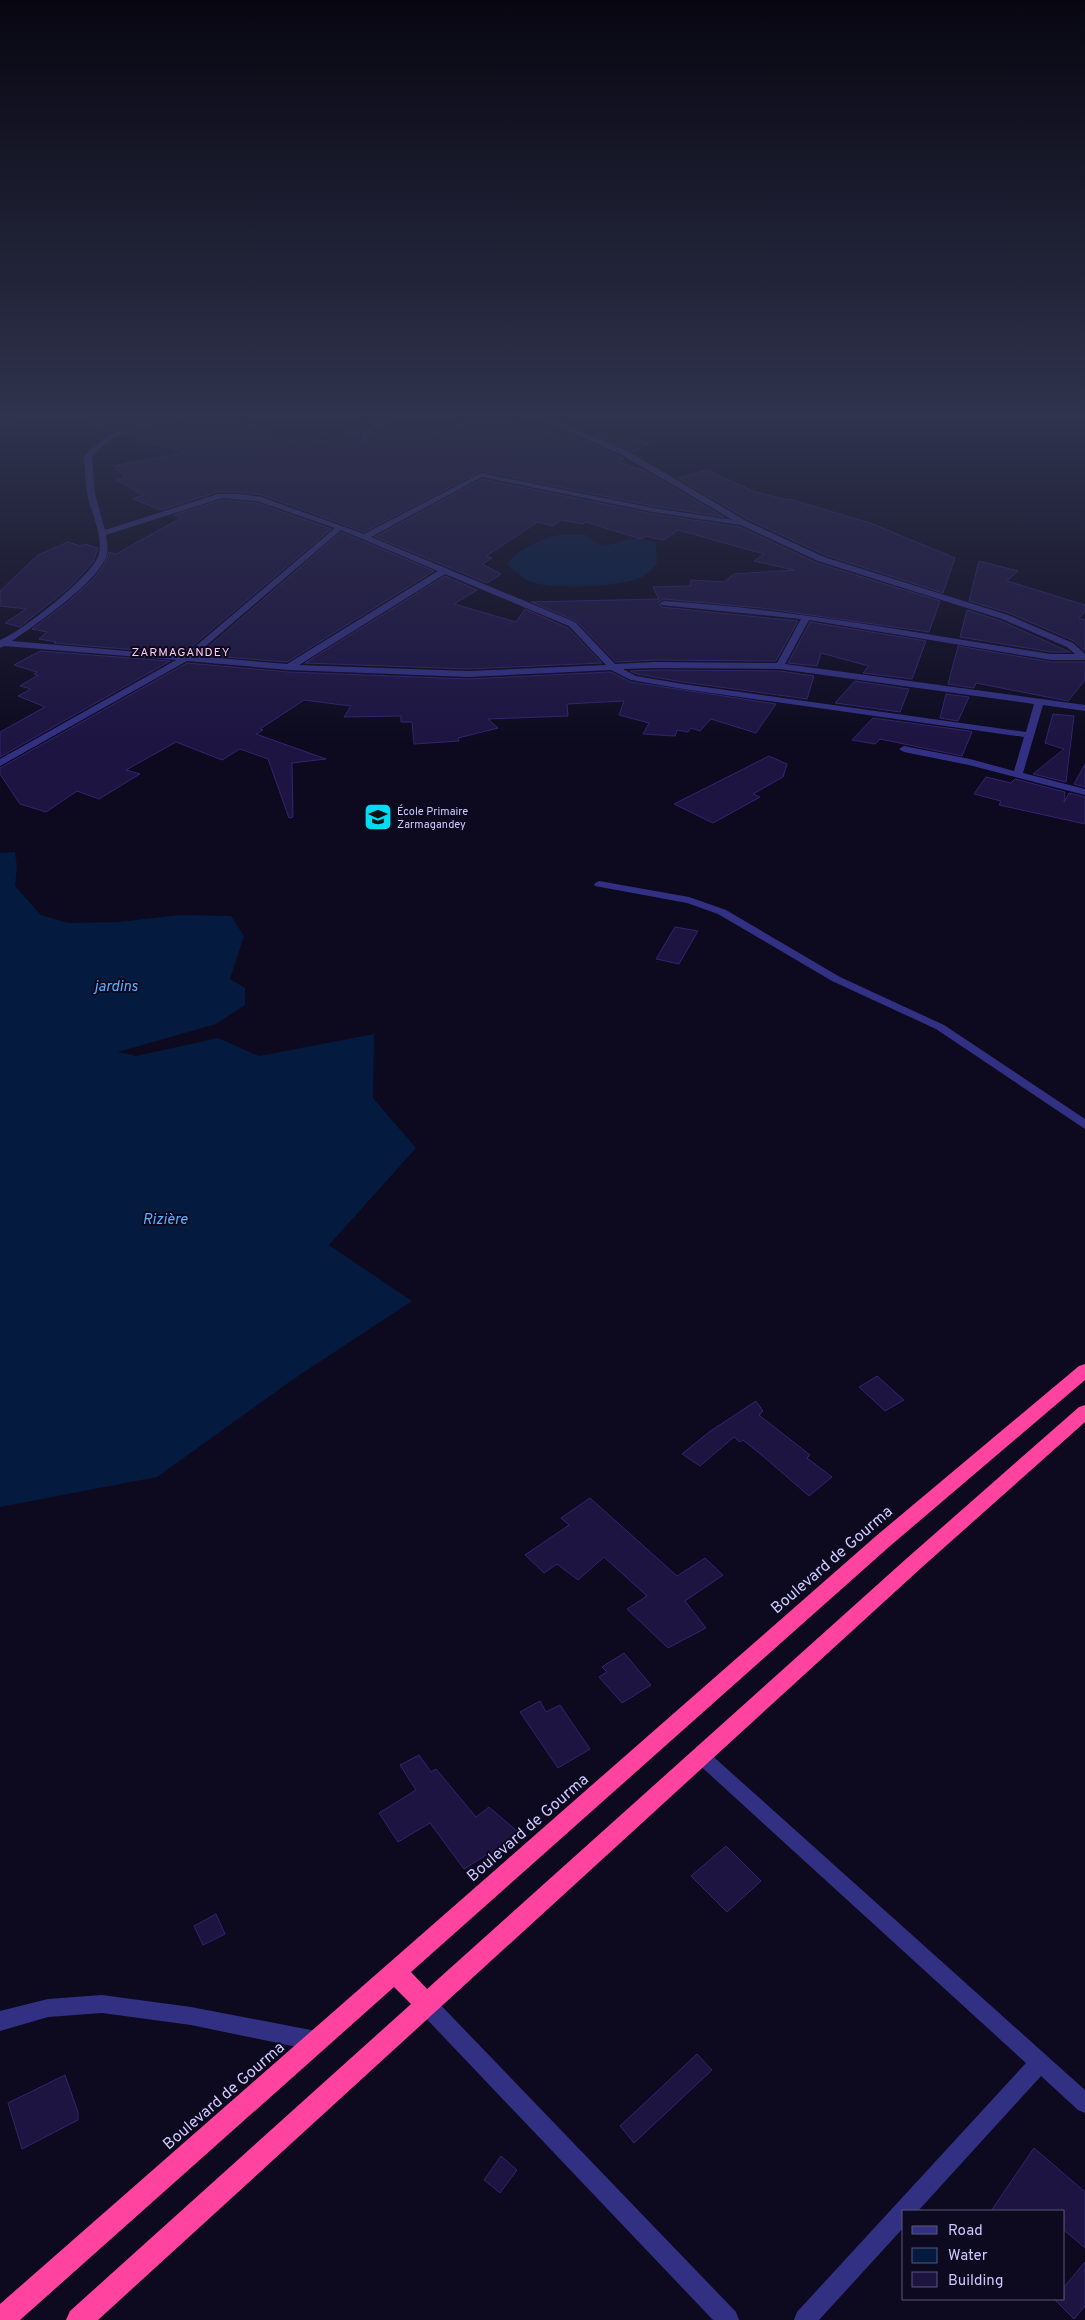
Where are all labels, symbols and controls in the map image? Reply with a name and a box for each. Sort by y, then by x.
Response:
district label: ZARMAGANDEY [132,645,230,661]
school or university icon: École Primaire Zarmagandey [363,802,393,832]
place label: École Primaire Zarmagandey [397,804,468,832]
water label: jardins [93,978,138,997]
water label: Rizière [143,1211,188,1230]
street label: Boulevard de Gourma [767,1502,897,1619]
street label: Boulevard de Gourma [463,1770,593,1887]
street label: Boulevard de Gourma [159,2038,289,2155]
legend [902,2210,1065,2300]
text: Road [948,2222,983,2241]
text: Water [948,2247,988,2266]
text: Building [948,2272,1003,2291]

